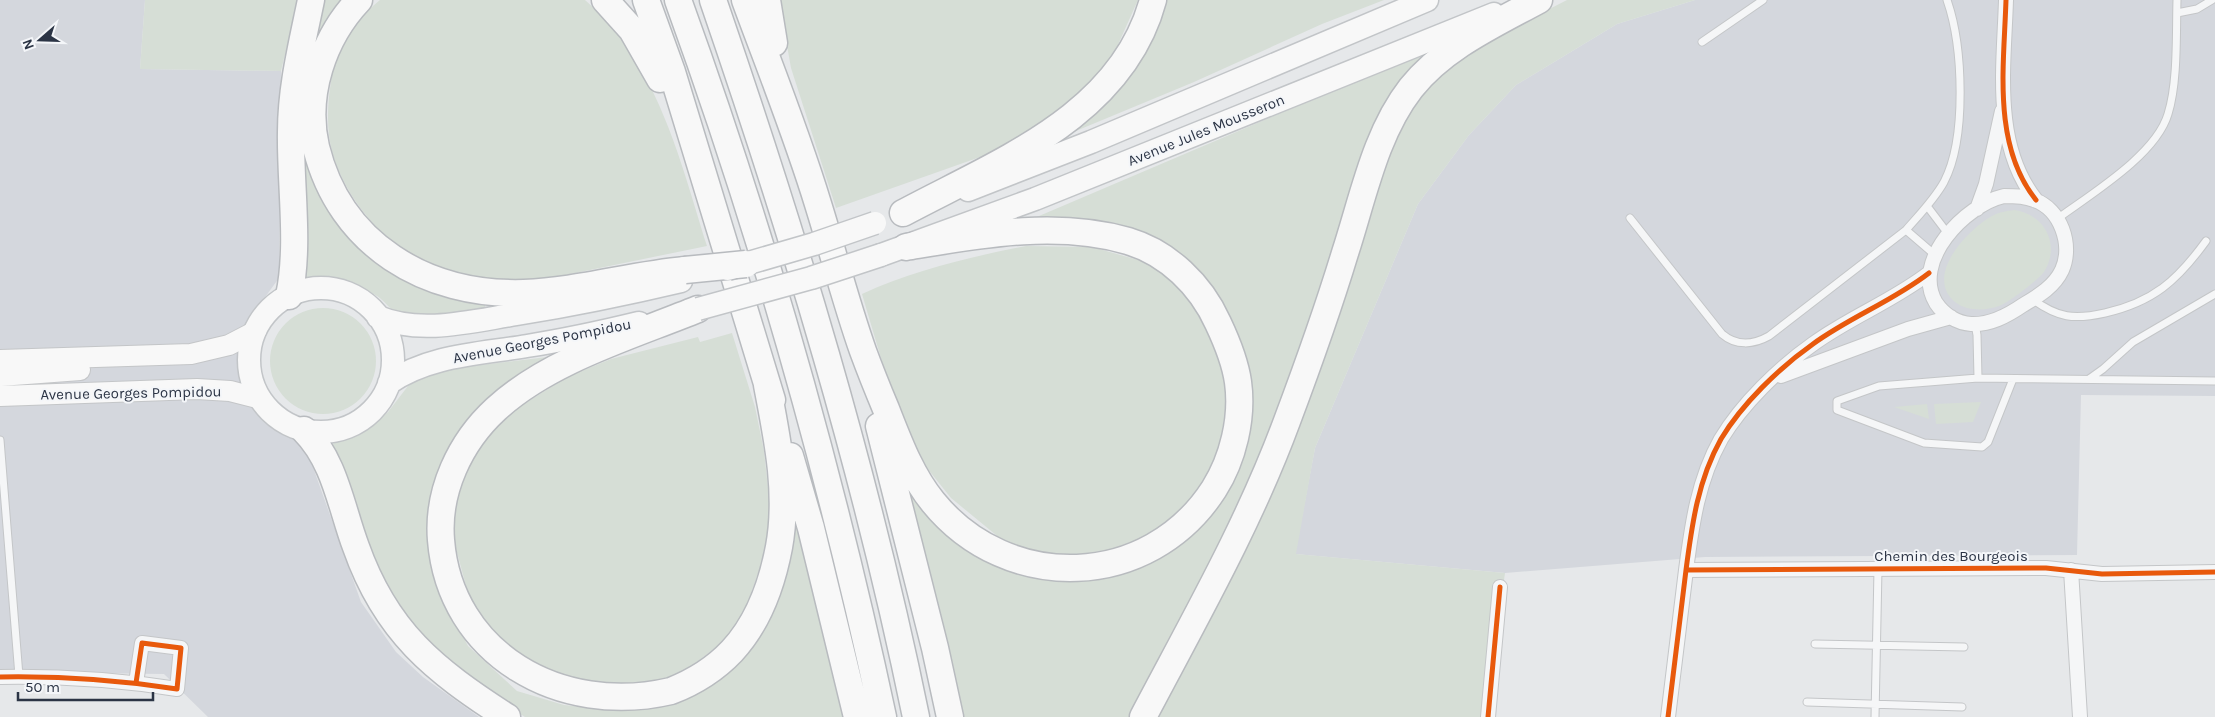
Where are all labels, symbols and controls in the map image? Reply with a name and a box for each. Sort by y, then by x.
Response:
north arrow [15,15,65,65]
text: N [19,37,38,52]
street label: Avenue Jules Mousseron [1125,90,1287,170]
street label: Avenue Georges Pompidou [451,315,633,367]
street label: Avenue Georges Pompidou [40,382,222,404]
street label: Chemin des Bourgeois [1874,547,2028,565]
scale bar [18,670,152,702]
text: 50 m [25,678,60,696]

